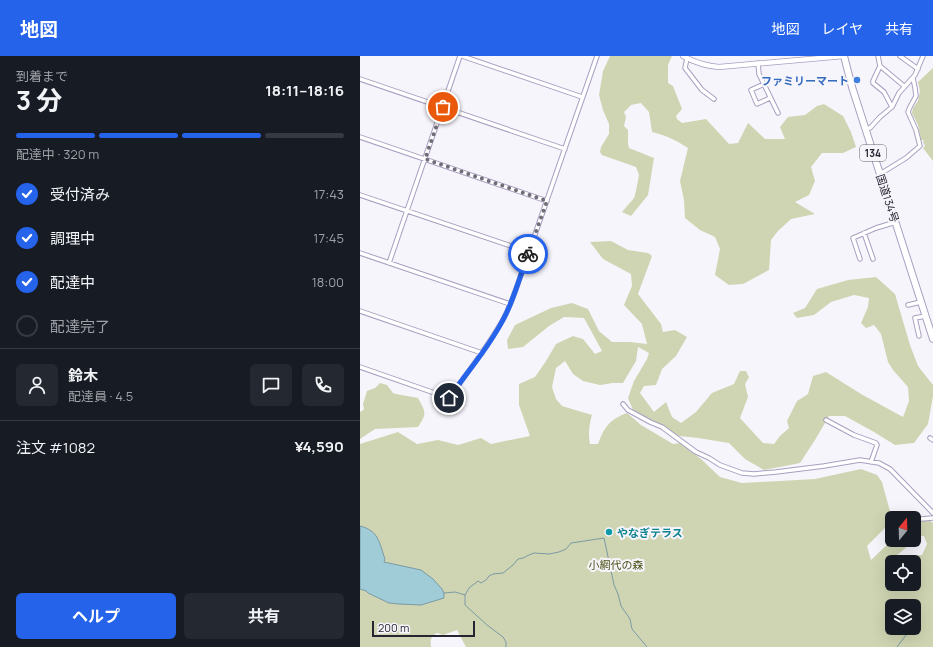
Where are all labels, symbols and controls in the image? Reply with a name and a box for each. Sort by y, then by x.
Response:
text: 地図 [20,16,58,42]
text: 地図 [771,19,799,38]
text: レイヤ [821,19,863,38]
text: 共有 [885,19,913,38]
text: 到着まで [16,67,68,85]
place label: ファミリーマート [761,73,849,88]
marker: ファミリーマート [852,75,862,85]
text: 18:11–18:16 [265,80,344,101]
text: 3 分 [16,82,62,118]
pin [426,90,460,124]
icon: bag [432,96,454,118]
text: 配達中 · 320 m [16,145,99,163]
road number: 134 [860,145,886,161]
street label: 国道134号 [873,172,903,224]
icon: check [16,183,38,205]
text: 受付済み [50,184,110,205]
text: 17:43 [314,185,344,203]
icon: check [16,227,38,249]
text: 調理中 [50,228,95,249]
text: 17:45 [313,229,344,247]
courier [508,234,548,274]
icon: bike [517,243,539,265]
icon: check [16,271,38,293]
text: 配達中 [50,272,95,293]
text: 18:00 [312,273,344,291]
text: 配達完了 [50,316,110,337]
button: person [16,364,58,406]
button: chat [250,364,292,406]
button: phone [302,364,344,406]
text: 鈴木 [68,365,98,386]
pin [432,381,466,415]
text: 配達員 · 4.5 [68,387,133,405]
icon: home [438,387,460,409]
text: ¥4,590 [295,436,344,457]
text: 注文 #1082 [16,437,95,458]
north arrow [885,511,921,547]
map controls [885,511,921,635]
place label: やなぎテラス [617,525,683,540]
marker: やなぎテラス [604,527,614,537]
button: locate [885,555,921,591]
park label: 小網代の森 [589,557,644,572]
button: ヘルプ [16,593,176,639]
button: 共有 [184,593,344,639]
button: layers [885,599,921,635]
scale bar [372,619,475,638]
text: 200 m [378,620,409,635]

